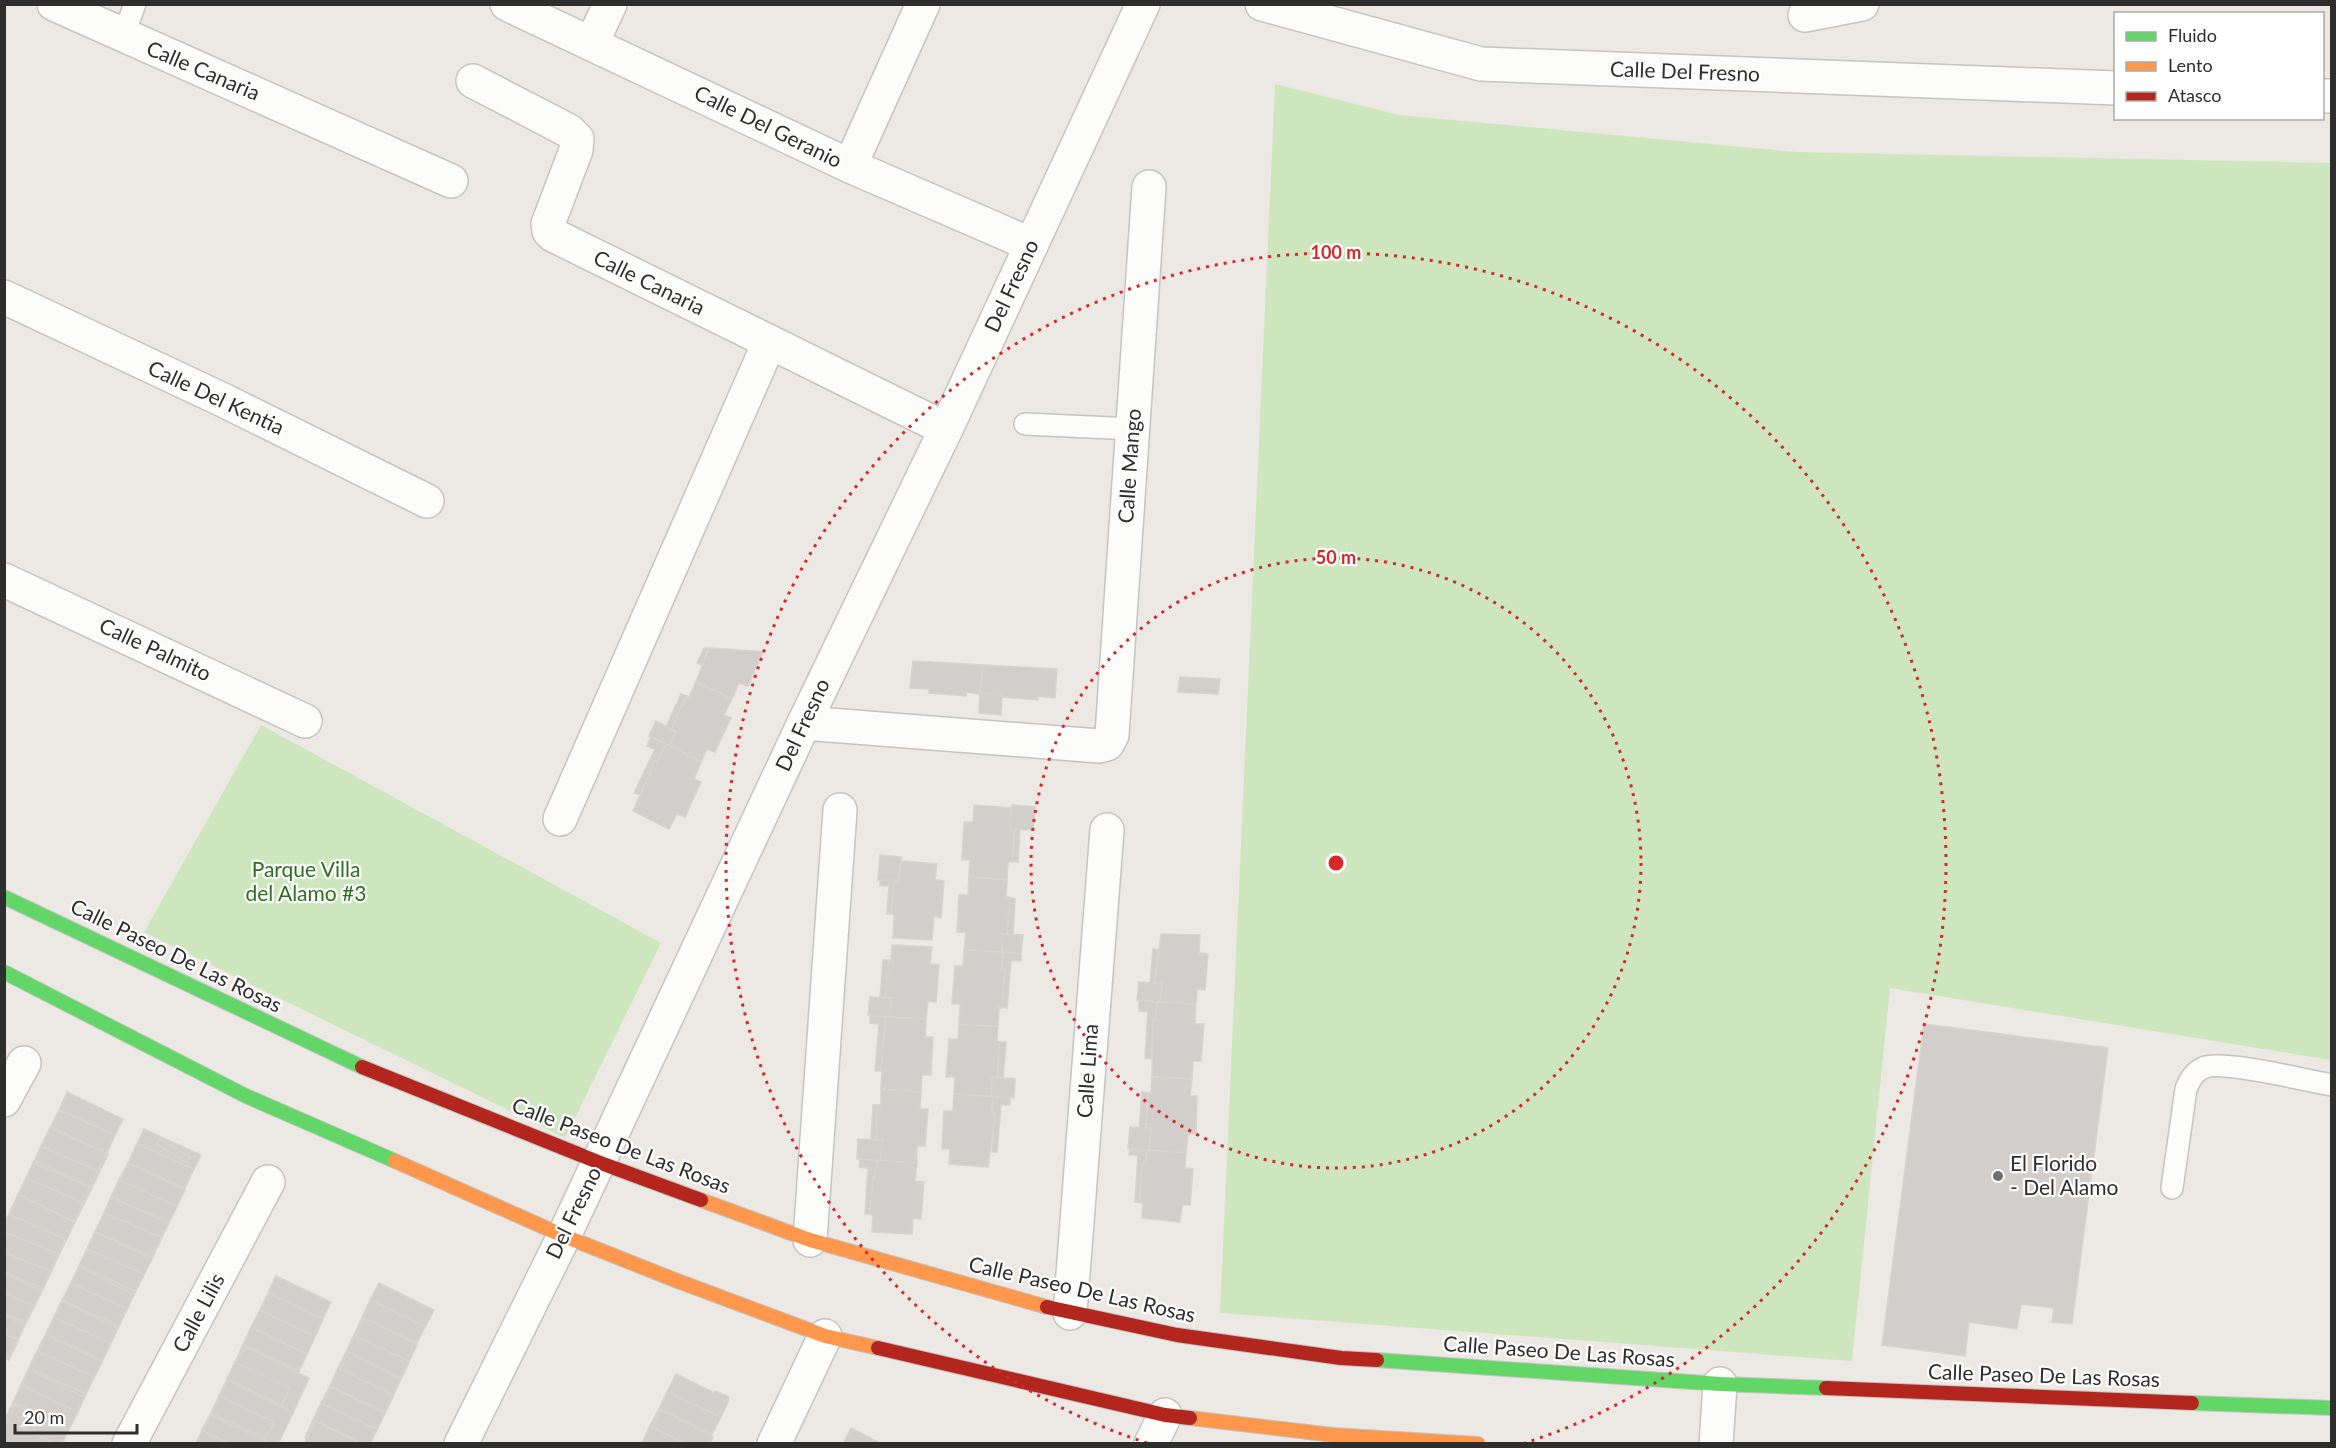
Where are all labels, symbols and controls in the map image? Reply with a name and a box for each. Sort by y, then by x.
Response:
legend [2114,12,2324,120]
text: Fluido [2168,24,2217,46]
street label: Calle Canaria [143,35,264,105]
text: Lento [2168,54,2213,76]
street label: Calle Del Fresno [1610,55,1761,86]
street label: Calle Del Geranio [691,79,847,172]
text: Atasco [2168,84,2221,106]
street label: Del Fresno [978,235,1043,336]
text: 100 m [1311,241,1361,263]
street label: Calle Canaria [590,244,709,319]
street label: Calle Del Kentia [145,354,289,439]
street label: Calle Mango [1112,408,1145,524]
text: 50 m [1316,546,1356,568]
street label: Calle Palmito [96,612,215,685]
street label: Del Fresno [769,674,834,775]
centre of rings [1326,853,1346,873]
park label: Parque Villa del Alamo #3 [246,856,366,905]
street label: Calle Paseo De Las Rosas [67,893,286,1017]
street label: Calle Lima [1071,1023,1102,1119]
street label: Calle Paseo De Las Rosas [509,1091,734,1198]
place label: El Florido - Del Alamo [2010,1150,2119,1199]
street label: Del Fresno [540,1162,606,1262]
marker: El Florido - Del Alamo [1991,1169,2005,1183]
street label: Calle Paseo De Las Rosas [966,1250,1198,1327]
street label: Calle Lilis [167,1269,229,1356]
street label: Calle Paseo De Las Rosas [1443,1330,1676,1371]
street label: Calle Paseo De Las Rosas [1928,1358,2160,1391]
scale bar [15,1397,136,1435]
text: 20 m [24,1406,64,1428]

